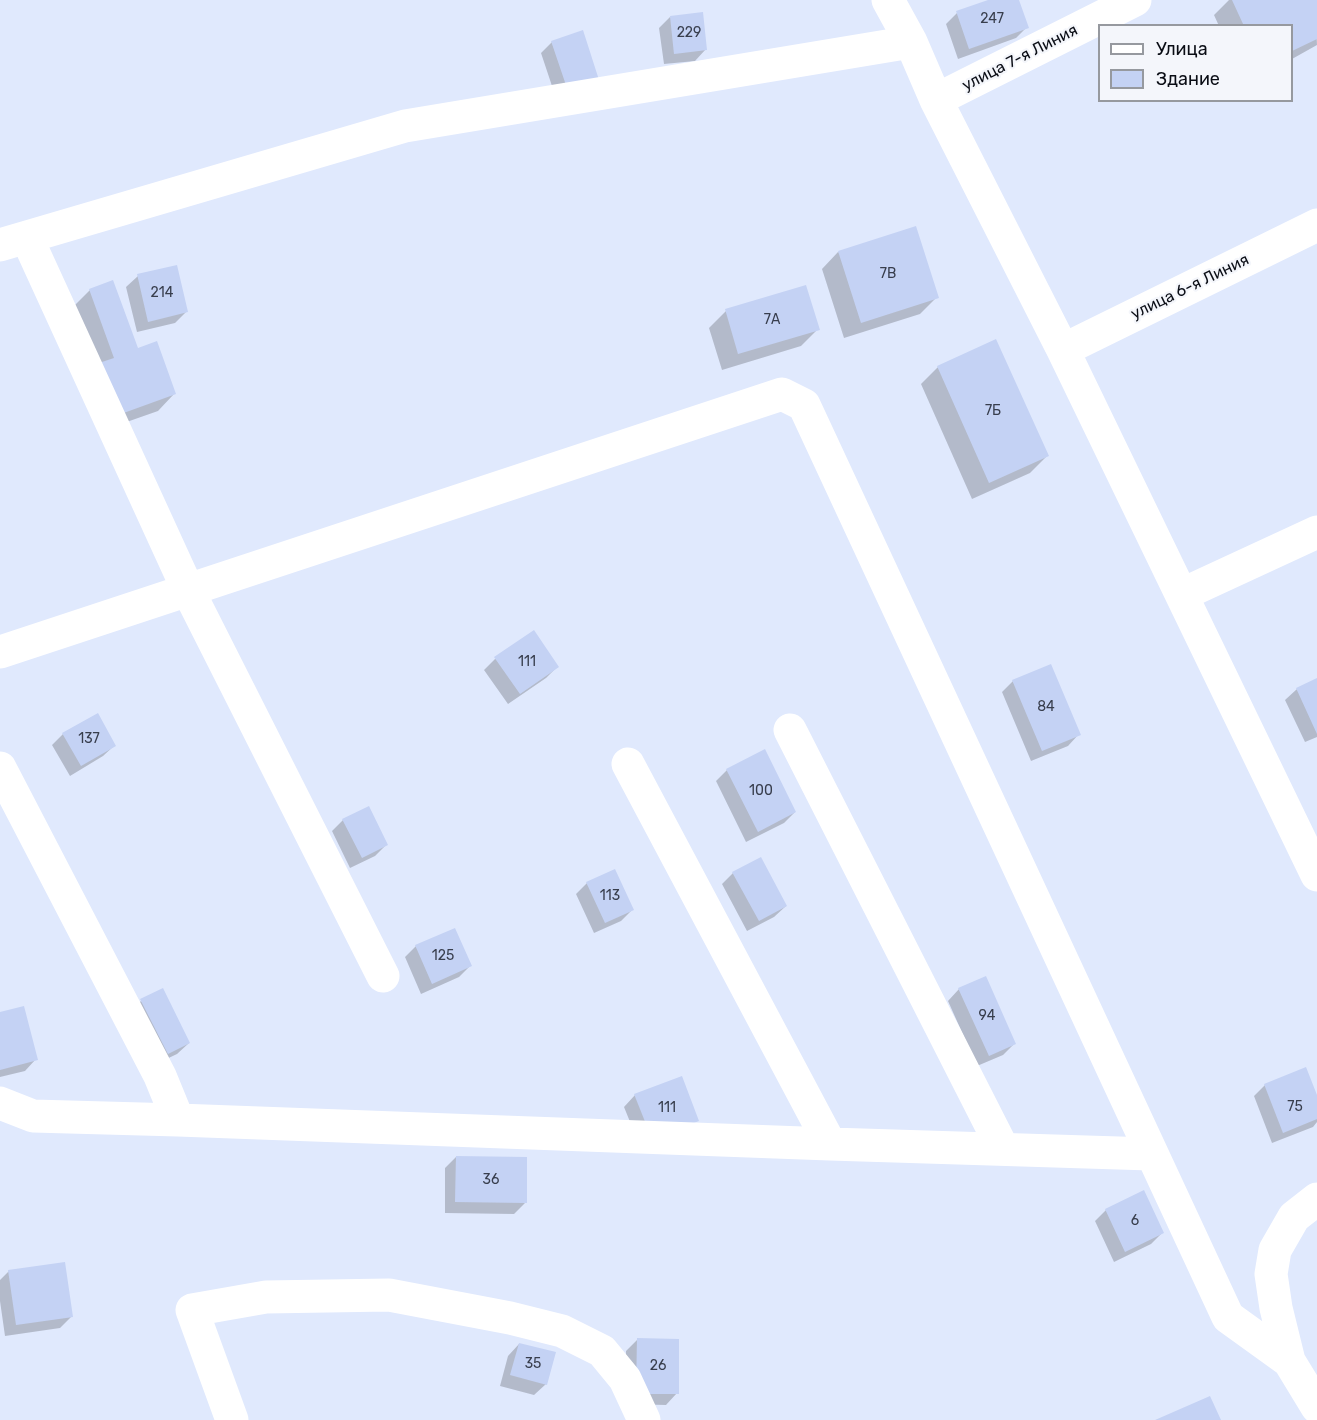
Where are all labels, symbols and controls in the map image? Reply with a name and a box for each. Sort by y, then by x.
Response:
house number: 247 [980,11,1004,27]
street label: улица 7-я Линия [959,21,1081,95]
legend [1098,24,1293,102]
house number: 229 [677,25,701,41]
text: Улица [1156,38,1208,60]
text: Здание [1156,68,1220,90]
street label: улица 6-я Линия [1128,250,1252,324]
house number: 7В [880,266,896,282]
house number: 214 [151,285,173,301]
house number: 7А [764,312,780,328]
house number: 7Б [985,403,1001,419]
house number: 111 [518,654,536,670]
house number: 84 [1037,699,1055,715]
house number: 137 [78,731,100,747]
house number: 100 [749,783,773,799]
house number: 113 [600,888,620,904]
house number: 125 [432,948,454,964]
house number: 94 [979,1008,995,1024]
house number: 75 [1287,1099,1303,1115]
house number: 111 [658,1100,676,1116]
house number: 36 [483,1172,499,1188]
house number: 6 [1131,1213,1139,1229]
house number: 35 [525,1356,541,1372]
house number: 26 [650,1358,666,1374]

